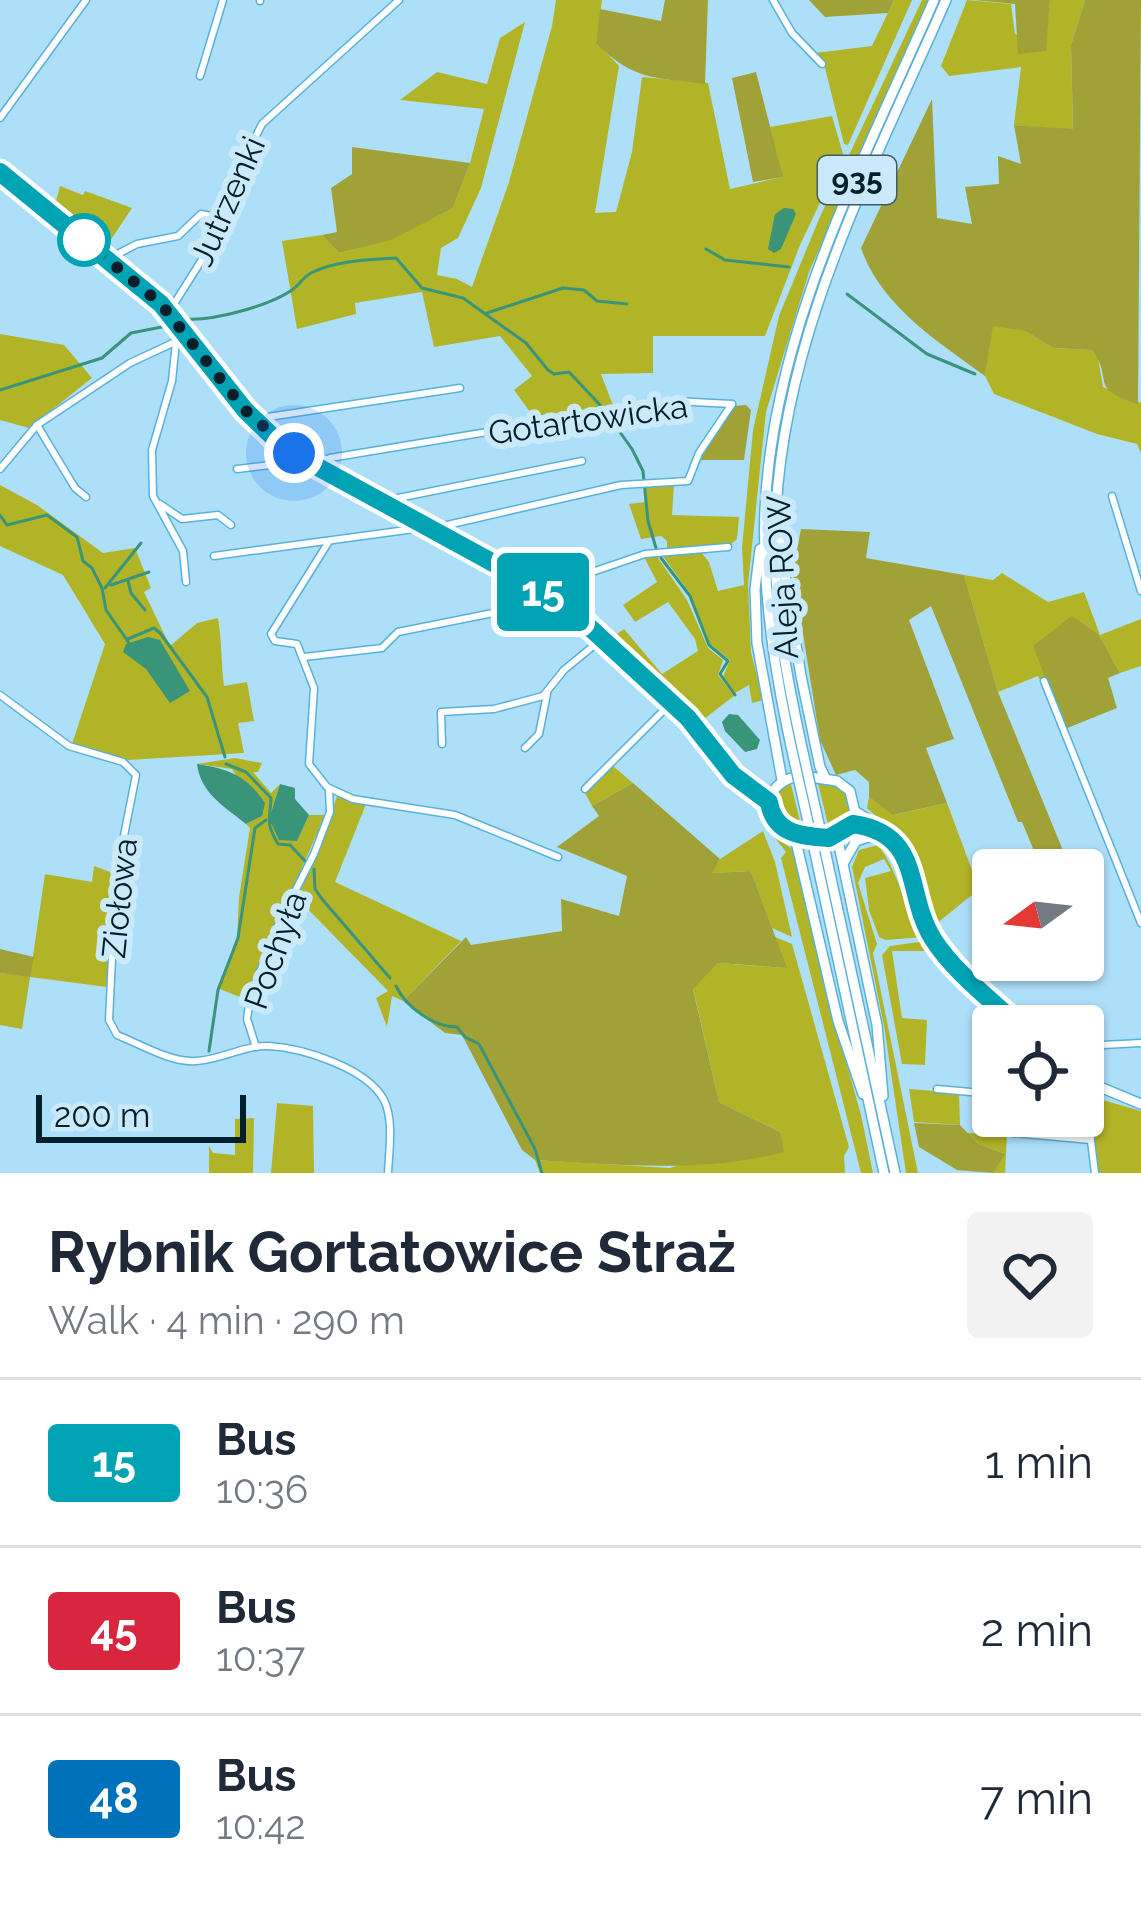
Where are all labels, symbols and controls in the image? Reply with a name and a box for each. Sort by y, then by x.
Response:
street label: Jutrzenki [182,131,273,272]
road number: 935 [818,156,896,204]
unlabelled marker [59,215,109,265]
street label: Gotartowicka [486,386,690,453]
your location [264,423,324,483]
street label: Aleja ROW [759,493,806,660]
line badge: 15 [489,553,597,631]
text: 15 [521,567,565,616]
street label: Ziołowa [94,836,145,960]
north arrow [972,849,1104,981]
map controls [972,849,1104,1137]
street label: Pochyła [236,886,315,1014]
button: locate [972,1005,1104,1137]
scale bar [36,1089,246,1142]
text: 200 m [54,1096,150,1135]
button: heart [967,1212,1093,1338]
text: Rybnik Gortatowice Straż [48,1218,736,1285]
text: Walk · 4 min · 290 m [48,1297,405,1343]
text: Bus [216,1413,297,1466]
text: 1 min [985,1436,1093,1489]
text: 15 [92,1438,136,1487]
text: 10:36 [216,1466,308,1512]
text: Bus [216,1581,297,1634]
text: 2 min [981,1604,1093,1657]
text: 45 [90,1606,138,1655]
text: 10:37 [216,1634,305,1680]
text: Bus [216,1749,297,1802]
text: 7 min [980,1772,1093,1825]
text: 48 [89,1774,139,1823]
text: 10:42 [216,1802,306,1848]

